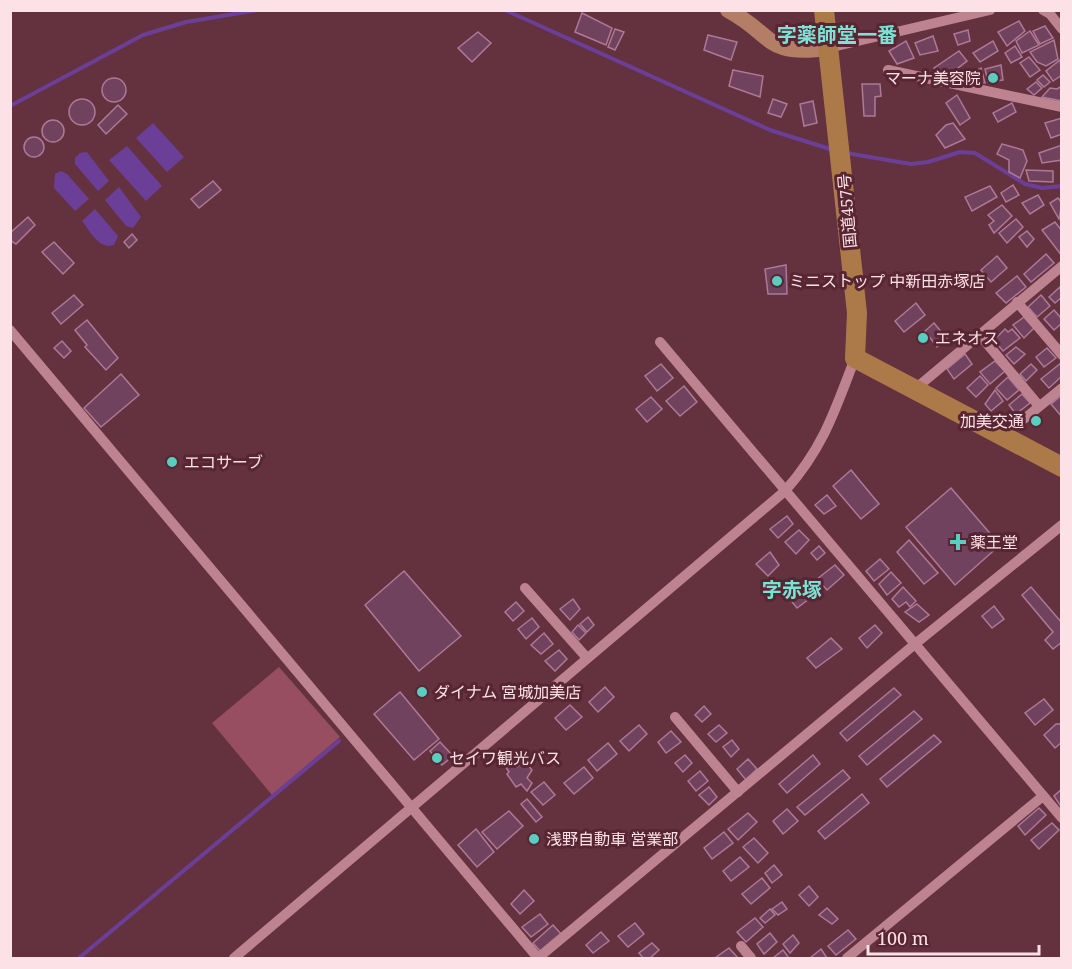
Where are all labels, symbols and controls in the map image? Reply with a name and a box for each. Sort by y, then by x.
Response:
district label: 字薬師堂一番 [777,21,897,48]
place label: マーナ美容院 [885,67,981,89]
marker: マーナ美容院 [986,71,1000,85]
street label: 国道457号 [833,173,861,249]
place label: ミニストップ 中新田赤塚店 [789,270,985,292]
marker: ミニストップ 中新田赤塚店 [770,274,784,288]
place label: エネオス [935,327,999,349]
marker: エネオス [916,331,930,345]
place label: 加美交通 [960,410,1024,432]
marker: 加美交通 [1029,414,1043,428]
place label: エコサーブ [184,451,263,473]
marker: エコサーブ [165,455,179,469]
place label: 薬王堂 [970,531,1018,553]
marker: 薬王堂 [951,535,965,549]
district label: 字赤塚 [762,576,822,603]
place label: ダイナム 宮城加美店 [434,681,581,703]
marker: ダイナム 宮城加美店 [415,685,429,699]
place label: セイワ観光バス [449,747,561,769]
marker: セイワ観光バス [430,751,444,765]
place label: 浅野自動車 営業部 [546,828,678,850]
marker: 浅野自動車 営業部 [527,832,541,846]
scale bar [868,918,1039,956]
text: 100 m [877,926,929,950]

